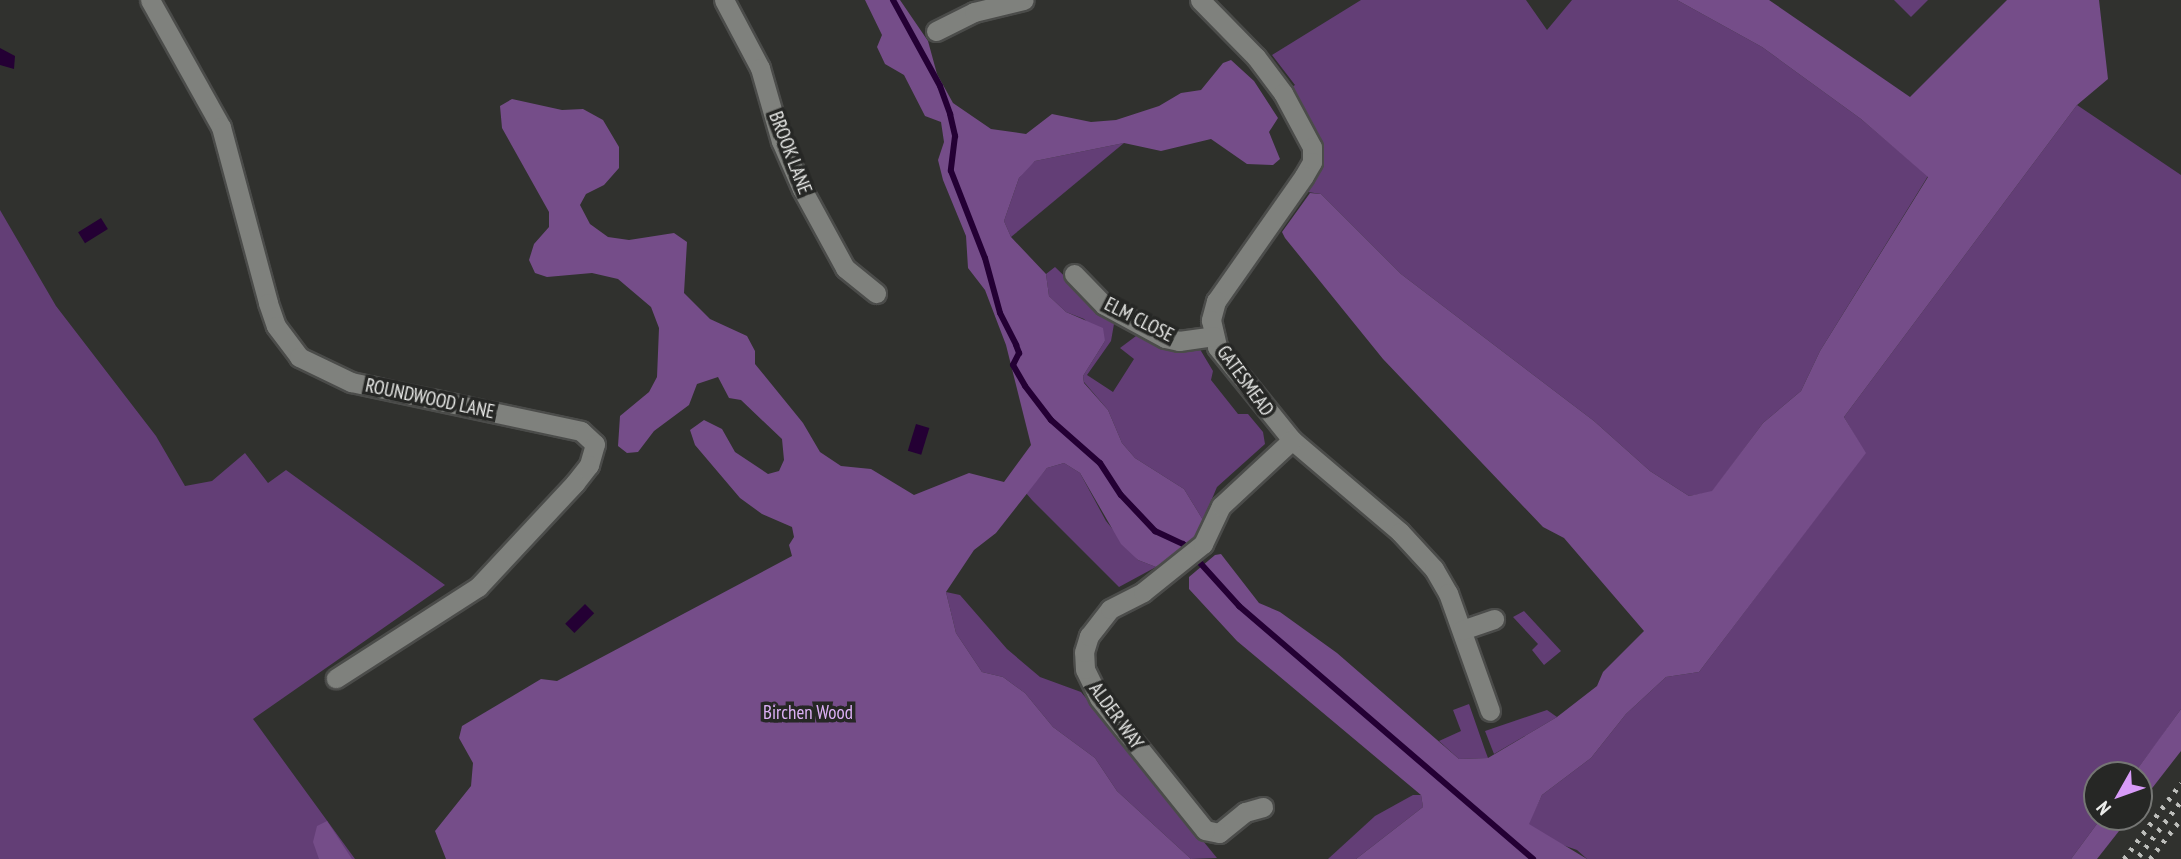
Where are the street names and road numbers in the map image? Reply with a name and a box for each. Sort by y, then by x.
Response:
street label: BROOK LANE [764,108,816,198]
street label: ELM CLOSE [1101,293,1177,347]
street label: GATESMEAD [1212,341,1278,421]
street label: ROUNDWOOD LANE [363,374,497,424]
street label: ALDER WAY [1084,678,1148,754]

